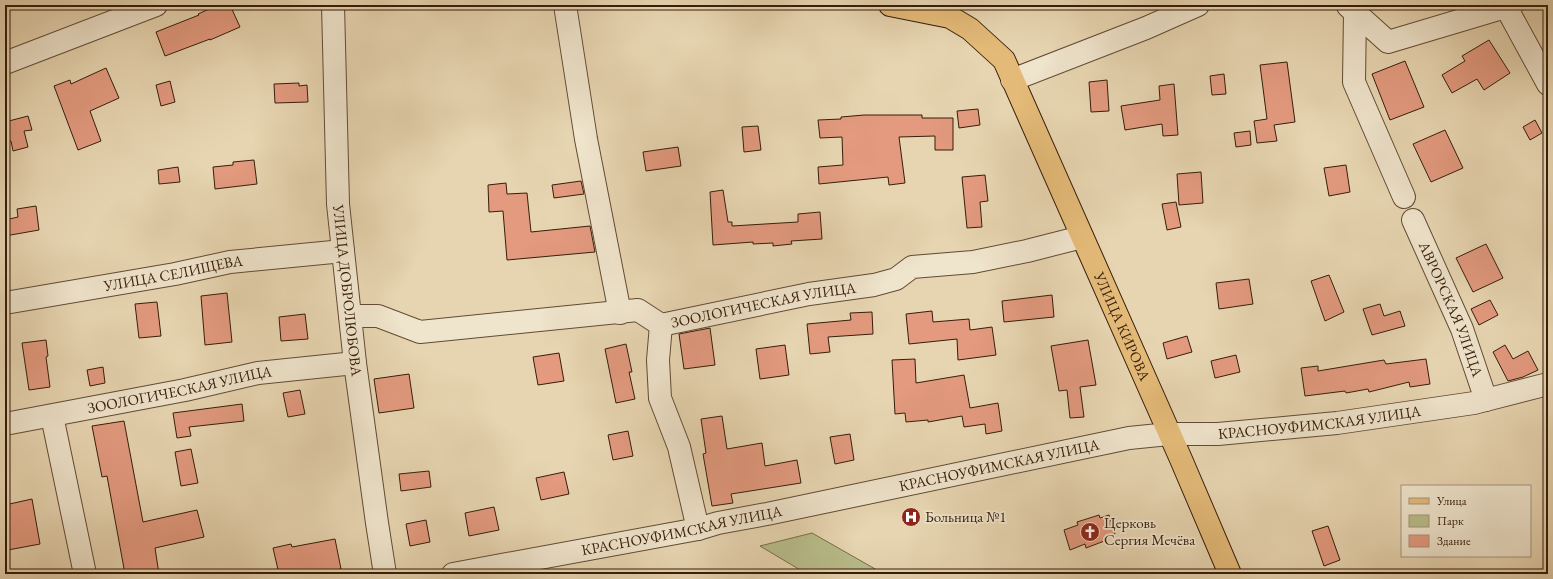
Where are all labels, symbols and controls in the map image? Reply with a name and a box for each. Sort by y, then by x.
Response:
street label: УЛИЦА ДОБРОЛЮБОВА [329,203,367,378]
street label: АВРОРСКАЯ УЛИЦА [1415,238,1488,380]
street label: УЛИЦА СЕЛИЩЕВА [101,251,244,295]
street label: УЛИЦА КИРОВА [1090,268,1155,384]
street label: ЗООЛОГИЧЕСКАЯ УЛИЦА [669,278,858,332]
street label: ЗООЛОГИЧЕСКАЯ УЛИЦА [86,362,273,417]
street label: КРАСНОУФИМСКАЯ УЛИЦА [1217,401,1423,443]
street label: КРАСНОУФИМСКАЯ УЛИЦА [897,434,1102,495]
legend [1401,485,1531,557]
text: Улица [1436,493,1467,509]
street label: КРАСНОУФИМСКАЯ УЛИЦА [580,501,784,559]
hospital icon: Больница №1 [900,506,922,528]
place label: Больница №1 [925,507,1007,526]
place label: Церковь Сергия Мечёва [1104,513,1195,549]
text: Парк [1437,513,1464,529]
church icon: Церковь Сергия Мечёва [1079,521,1101,543]
text: Здание [1437,533,1471,549]

